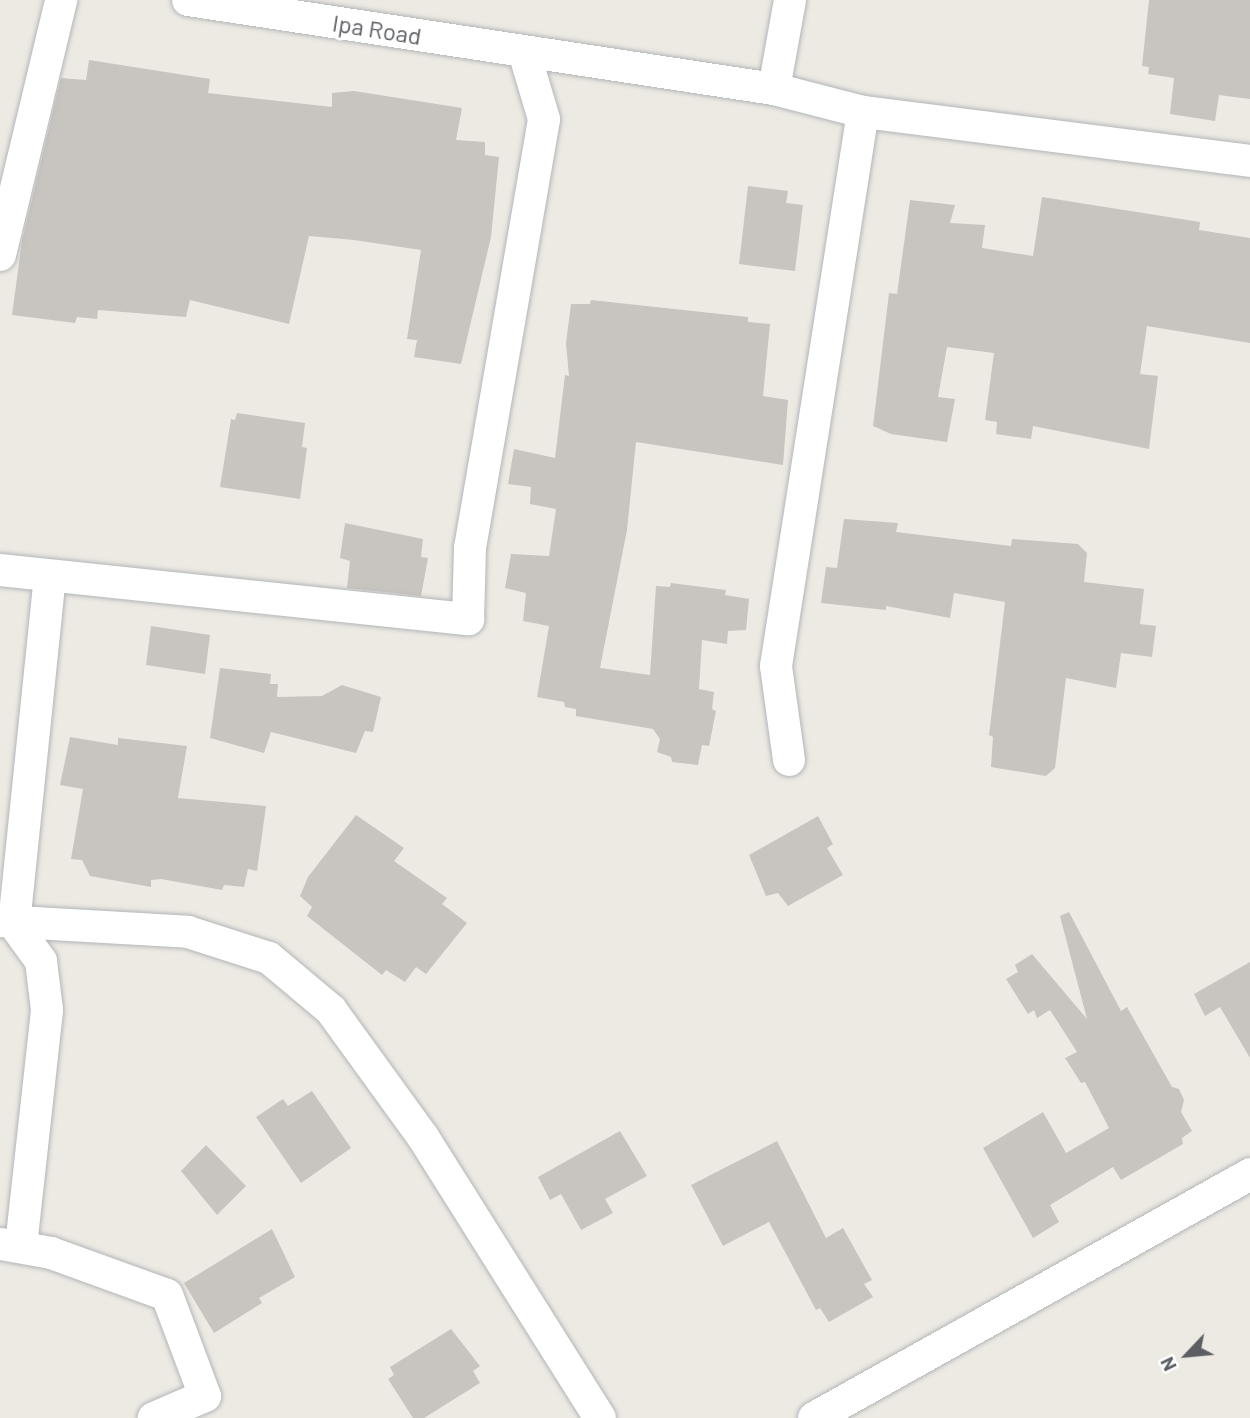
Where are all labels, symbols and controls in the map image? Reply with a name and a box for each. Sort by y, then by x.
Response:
street label: Ipa Road [331,8,423,50]
north arrow [1152,1320,1222,1390]
text: N [1155,1354,1181,1375]

